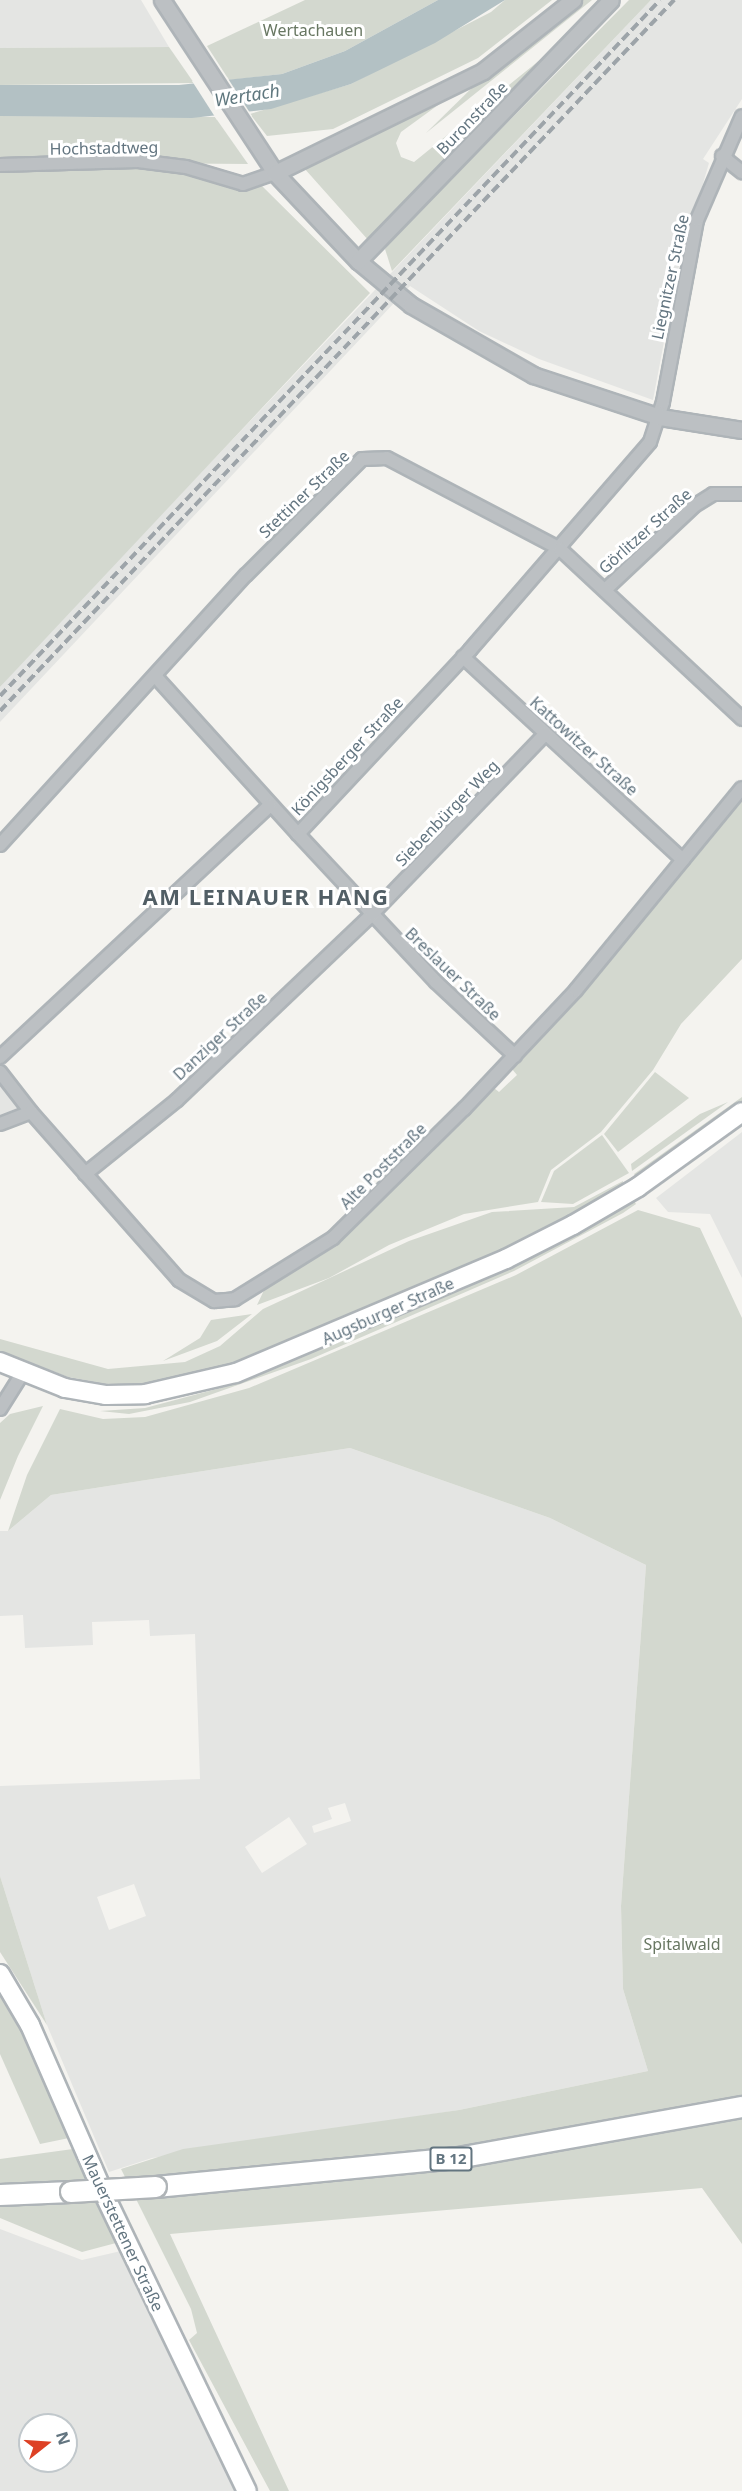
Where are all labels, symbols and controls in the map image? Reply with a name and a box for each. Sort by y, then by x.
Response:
park label: Wertachauen [263,20,363,40]
street label: Buronstraße [432,78,512,158]
water label: Wertach [213,79,281,111]
street label: Hochstadtweg [50,137,158,159]
street label: Liegnitzer Straße [647,213,693,341]
street label: Stettiner Straße [255,446,353,542]
street label: Görlitzer Straße [595,484,695,578]
street label: Königsberger Straße [287,693,407,819]
street label: Kattowitzer Straße [526,693,642,799]
street label: Siebenbürger Weg [391,756,503,870]
district label: AM LEINAUER HANG [143,884,389,910]
street label: Breslauer Straße [401,924,505,1024]
street label: Danziger Straße [169,988,271,1084]
street label: Alte Poststraße [336,1119,430,1213]
street label: Augsburger Straße [319,1273,457,1349]
park label: Spitalwald [643,1934,721,1954]
road number: B 12 [428,2147,474,2171]
street label: Mauerstettener Straße [78,2152,168,2314]
north arrow [18,2413,78,2473]
text: N [51,2429,76,2448]

